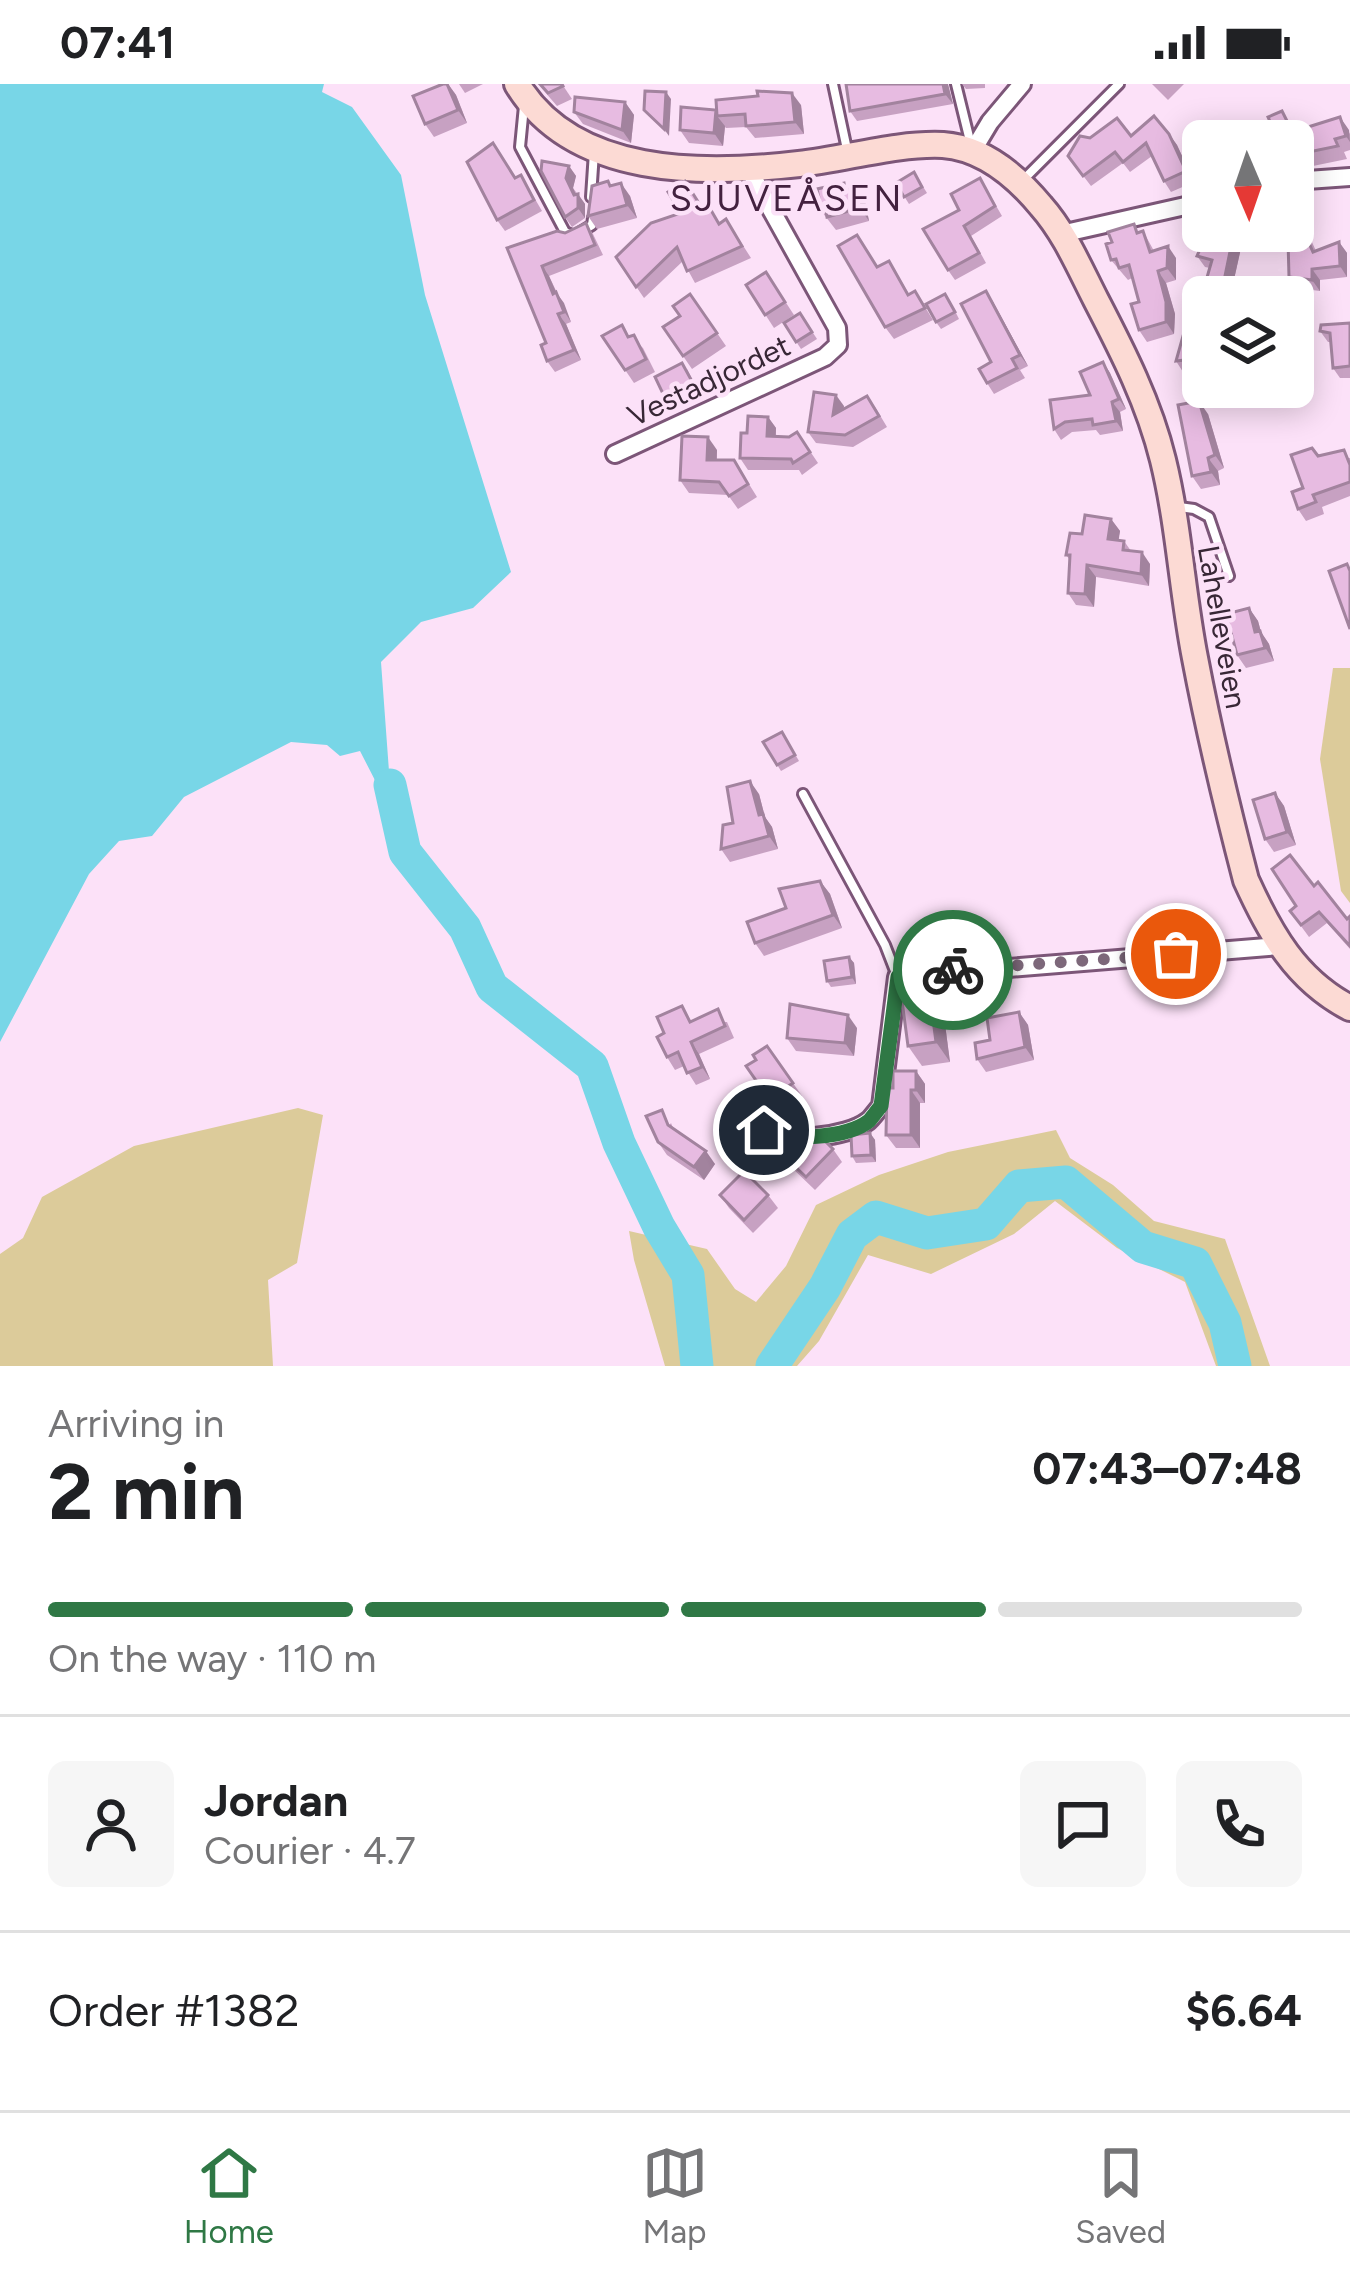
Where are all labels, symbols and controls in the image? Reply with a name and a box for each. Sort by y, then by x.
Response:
text: 07:41 [60,15,175,69]
north arrow [1182,120,1314,252]
map controls [1182,120,1314,408]
district label: SJUVEÅSEN [670,177,904,220]
button: layers [1182,276,1314,408]
street label: Vestadjordet [622,327,796,434]
street label: Lahelleveien [1190,542,1255,711]
pin [1125,903,1227,1005]
courier [893,910,1013,1030]
icon: bag [1143,921,1209,987]
icon: bike [920,937,986,1003]
pin [713,1079,815,1181]
icon: home [731,1097,797,1163]
text: Arriving in [48,1400,224,1447]
text: 07:43–07:48 [1032,1441,1302,1495]
text: 2 min [48,1445,244,1539]
text: On the way · 110 m [48,1635,377,1682]
button: person [48,1761,174,1887]
button: chat [1020,1761,1146,1887]
button: phone [1176,1761,1302,1887]
text: Jordan [204,1773,348,1827]
text: Courier · 4.7 [204,1827,416,1874]
text: Order #1382 [48,1983,300,2037]
text: $6.64 [1185,1983,1302,2037]
tab: Home [184,2140,274,2251]
tab: Map [642,2140,708,2251]
tab: Saved [1075,2140,1166,2251]

